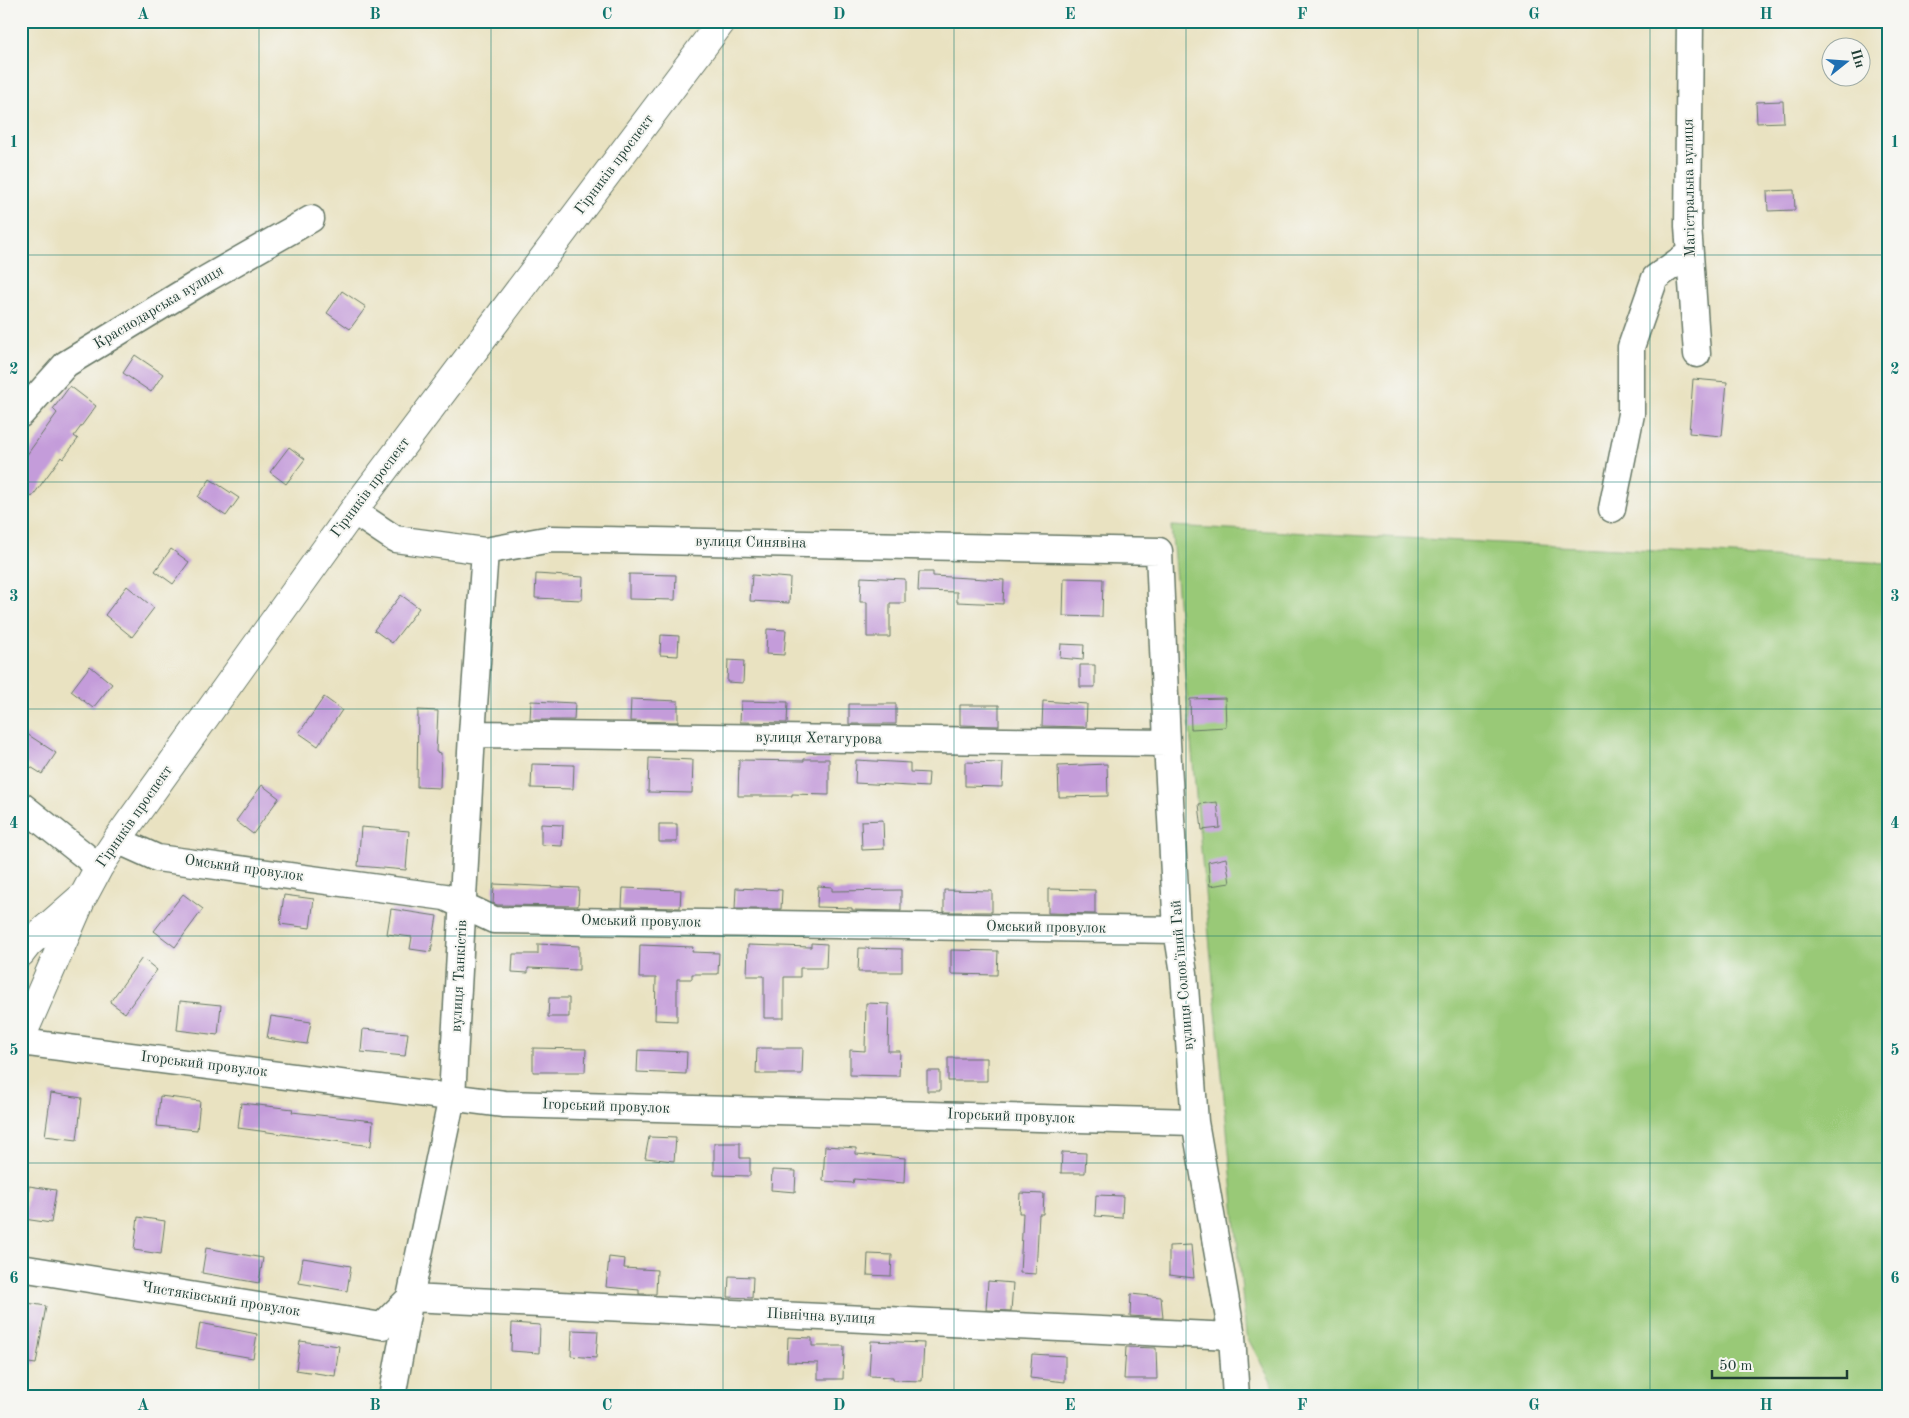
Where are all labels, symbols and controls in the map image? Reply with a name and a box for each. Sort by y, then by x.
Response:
text: A [137,7,149,23]
text: B [369,7,381,23]
text: C [602,7,612,23]
text: D [833,7,845,23]
text: E [1064,7,1076,23]
text: F [1297,7,1308,23]
text: G [1528,7,1540,23]
text: H [1759,7,1773,23]
north arrow [1822,38,1872,88]
text: Пн [1848,47,1867,70]
street label: Гірників проспект [573,112,657,218]
street label: Магістральна вулиця [1681,118,1699,258]
text: 1 [9,135,19,151]
text: 1 [1890,135,1900,151]
street label: Краснодарська вулиця [92,263,227,353]
text: 2 [9,362,19,378]
text: 2 [1890,362,1900,378]
street label: Гірників проспект [329,435,413,541]
street label: вулиця Синявіна [695,535,807,551]
text: 3 [9,589,19,605]
text: 3 [1890,589,1900,605]
street label: вулиця Хетагурова [756,730,883,748]
street label: Гірників проспект [94,763,176,871]
text: 4 [9,816,19,832]
text: 4 [1890,816,1900,832]
street label: Омський провулок [184,853,305,885]
street label: вулиця Солов'їний Гай [1169,899,1197,1051]
street label: Омський провулок [581,913,702,931]
street label: Омський провулок [986,919,1107,937]
street label: вулиця Танкістів [450,920,470,1032]
text: 5 [9,1043,19,1059]
text: 5 [1890,1043,1900,1059]
street label: Ігорський провулок [140,1050,269,1080]
street label: Ігорський провулок [542,1097,671,1117]
street label: Ігорський провулок [947,1107,1076,1127]
text: 6 [9,1271,19,1287]
text: 6 [1890,1271,1900,1287]
street label: Чистяківський провулок [141,1280,302,1320]
street label: Північна вулиця [766,1307,876,1327]
scale bar [1712,1348,1846,1380]
text: 50 m [1719,1359,1753,1374]
text: A [137,1398,149,1414]
text: B [369,1398,381,1414]
text: C [602,1398,612,1414]
text: D [833,1398,845,1414]
text: E [1064,1398,1076,1414]
text: F [1297,1398,1308,1414]
text: G [1528,1398,1540,1414]
text: H [1759,1398,1773,1414]

